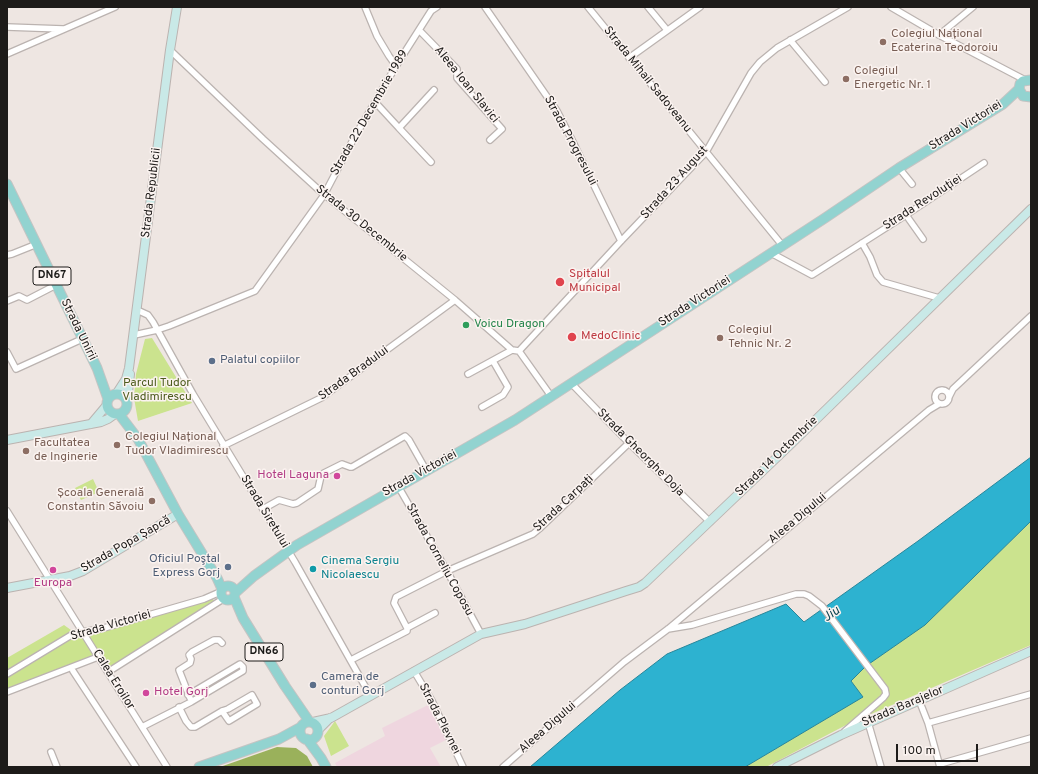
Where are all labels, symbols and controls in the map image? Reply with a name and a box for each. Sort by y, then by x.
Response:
street label: Strada Mihail Sadoveanu [600,24,694,136]
place label: Colegiul Național Ecaterina Teodoroiu [891,28,998,56]
marker: Colegiul Național Ecaterina Teodoroiu [878,37,888,47]
street label: Aleea Ioan Slavici [431,44,501,126]
street label: Strada 22 Decembrie 1989 [328,48,412,178]
place label: Colegiul Energetic Nr. 1 [854,65,931,93]
marker: Colegiul Energetic Nr. 1 [841,74,851,84]
street label: Strada Progresului [540,94,600,188]
street label: Strada Victoriei [927,98,1005,154]
street label: Strada 23 August [638,143,712,223]
street label: Strada Republicii [139,147,165,239]
street label: Strada Revoluției [881,172,965,234]
street label: Strada 30 Decembrie [312,183,410,265]
road number: DN67 [33,267,71,285]
place label: Spitalul Municipal [569,268,621,296]
street label: Strada Victoriei [656,273,734,331]
marker: Spitalul Municipal [554,276,566,288]
street label: Strada Unirii [57,297,99,363]
place label: Voicu Dragon [474,318,545,332]
marker: Voicu Dragon [461,320,471,330]
place label: Colegiul Tehnic Nr. 2 [728,324,792,352]
place label: MedoClinic [581,330,640,344]
marker: MedoClinic [566,331,578,343]
marker: Colegiul Tehnic Nr. 2 [715,333,725,343]
street label: Strada Bradului [316,344,392,404]
place label: Palatul copiilor [220,354,300,368]
marker: Palatul copiilor [207,356,217,366]
park label: Parcul Tudor Vladimirescu [122,377,192,405]
street label: Strada Gheorghe Doja [593,406,687,500]
street label: Strada 14 Octombrie [733,414,821,500]
place label: Colegiul Național Tudor Vladimirescu [125,431,228,459]
place label: Facultatea de Inginerie [34,437,98,465]
marker: Colegiul Național Tudor Vladimirescu [112,440,122,450]
marker: Facultatea de Inginerie [21,446,31,456]
street label: Strada Victoriei [380,448,460,500]
place label: Hotel Laguna [257,469,329,483]
marker: Hotel Laguna [332,471,342,481]
street label: Strada Carpați [531,472,597,536]
street label: Strada Siretului [237,473,291,551]
place label: Școala Generală Constantin Săvoiu [47,487,144,515]
street label: Aleea Digului [766,491,830,547]
marker: Școala Generală Constantin Săvoiu [147,496,157,506]
street label: Strada Corneliu Coposu [402,501,476,619]
street label: Strada Popa Șapcă [79,514,173,576]
place label: Oficiul Poştal Express Gorj [149,553,220,581]
place label: Cinema Sergiu Nicolaescu [321,555,399,583]
marker: Oficiul Poştal Express Gorj [223,562,233,572]
marker: Cinema Sergiu Nicolaescu [308,564,318,574]
marker: Europa [48,565,58,575]
place label: Europa [34,577,72,591]
water label: Jiu [821,604,843,626]
street label: Strada Victoriei [69,608,153,644]
road number: DN66 [245,643,283,661]
street label: Calea Eroilor [89,647,137,713]
place label: Camera de conturi Gorj [321,671,384,699]
marker: Camera de conturi Gorj [308,680,318,690]
street label: Strada Plevnei [415,681,463,757]
street label: Strada Barajelor [860,683,946,731]
place label: Hotel Gorj [154,686,208,700]
marker: Hotel Gorj [141,688,151,698]
street label: Aleea Digului [516,699,580,757]
scale bar [898,736,980,762]
text: 100 m [903,743,936,759]

